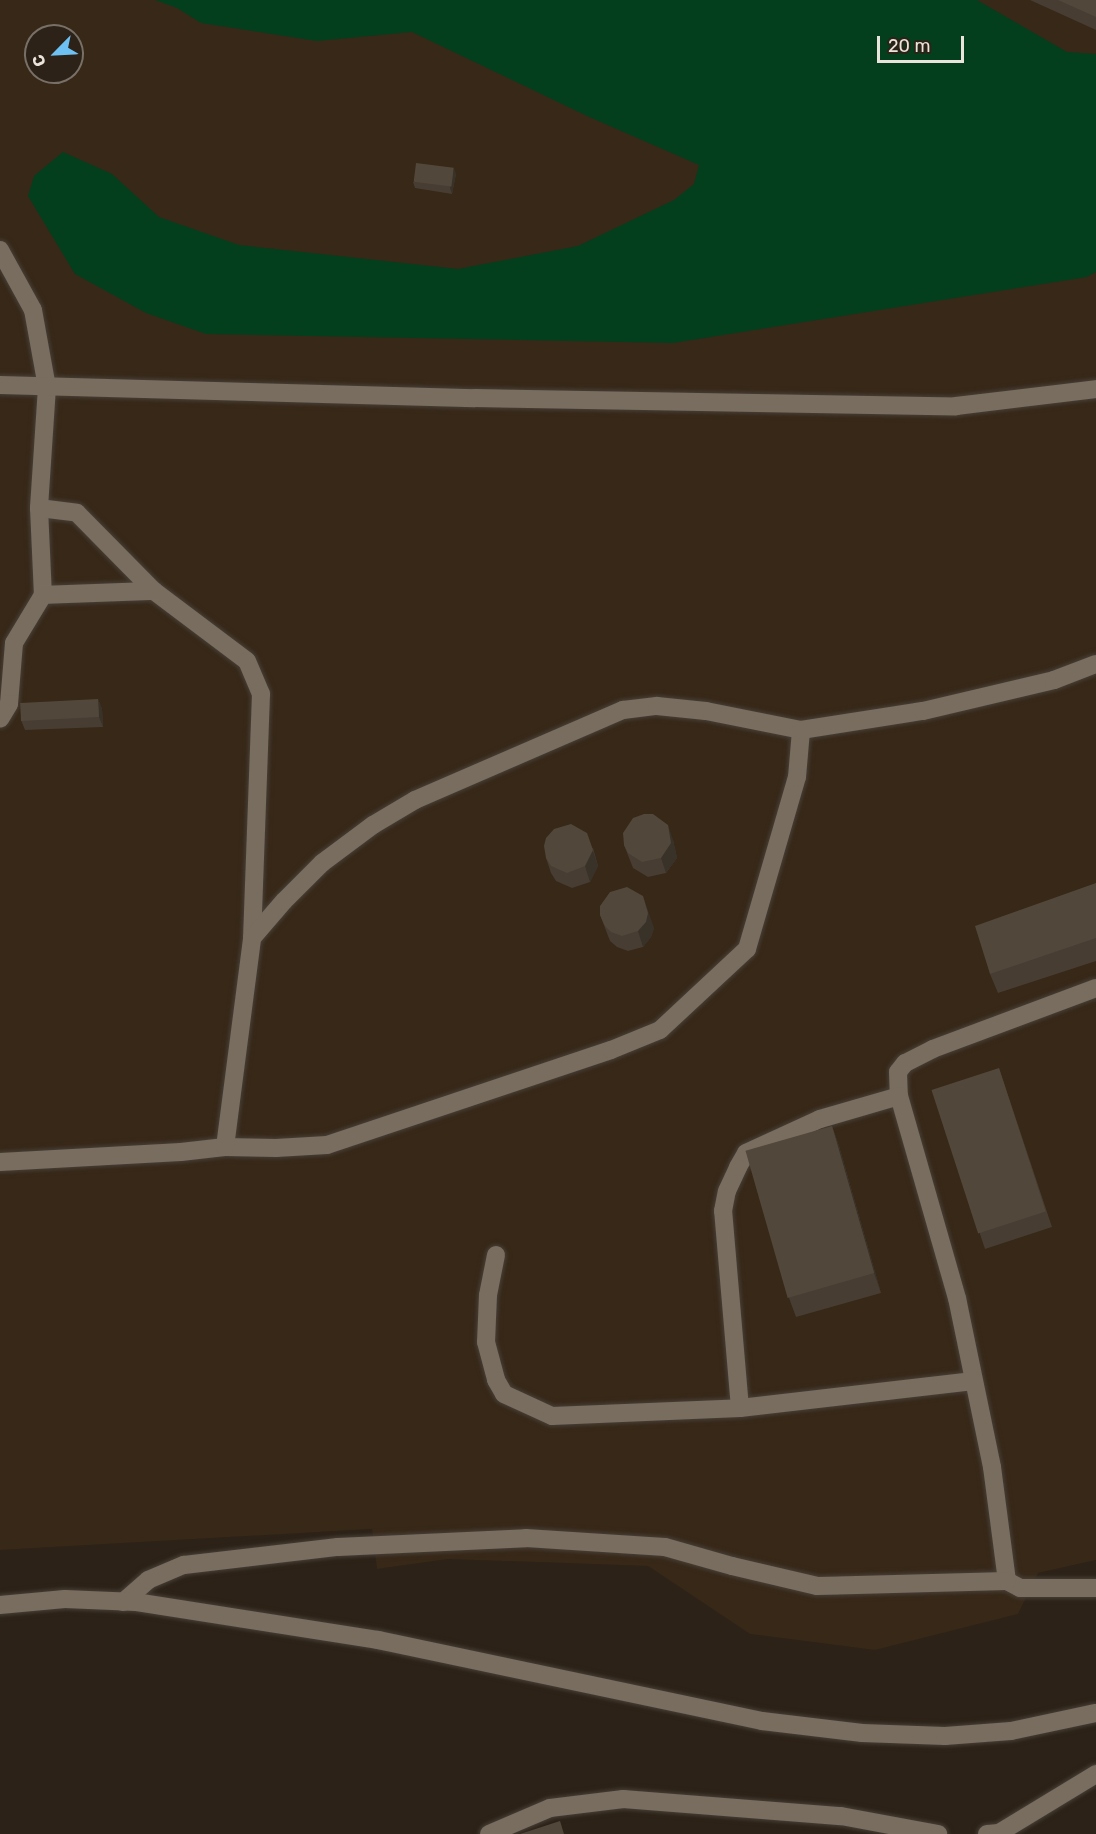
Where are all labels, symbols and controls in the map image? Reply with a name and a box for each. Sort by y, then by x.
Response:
north arrow [24,24,84,84]
scale bar [880,24,967,62]
text: 20 m [888,35,930,57]
text: С [28,52,50,70]

